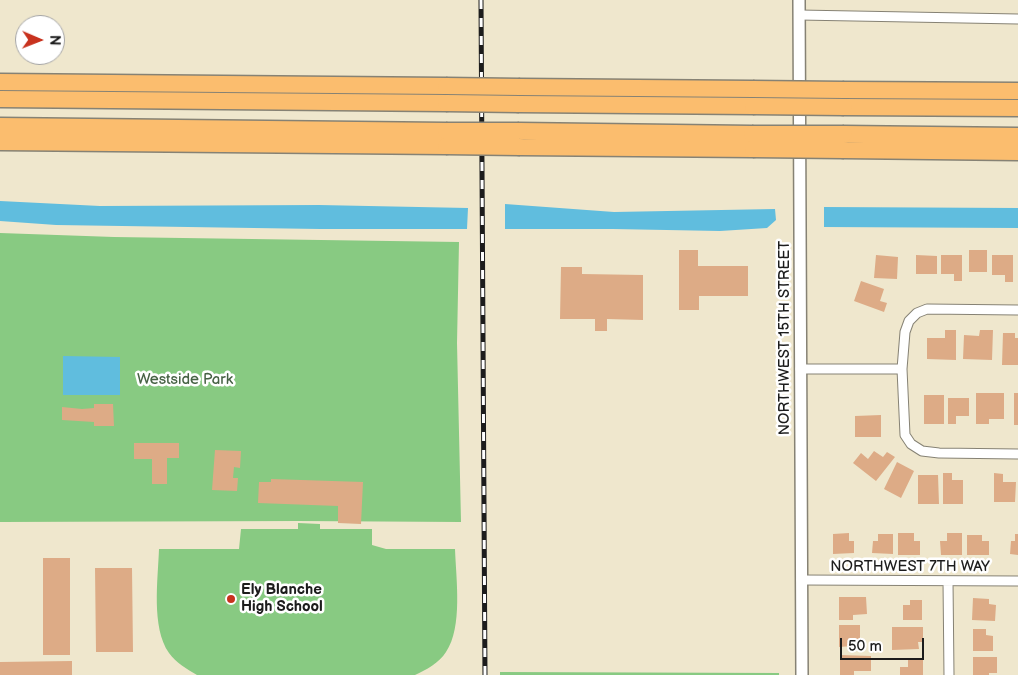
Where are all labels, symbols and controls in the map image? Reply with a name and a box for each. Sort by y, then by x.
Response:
north arrow [15,15,65,65]
text: N [46,35,63,46]
street label: NORTHWEST 15TH STREET [776,241,794,435]
park label: Westside Park [137,371,233,389]
street label: NORTHWEST 7TH WAY [830,558,990,576]
place label: Ely Blanche High School [241,581,323,616]
marker: Ely Blanche High School [225,593,237,605]
scale bar [843,628,927,660]
text: 50 m [848,637,882,656]

